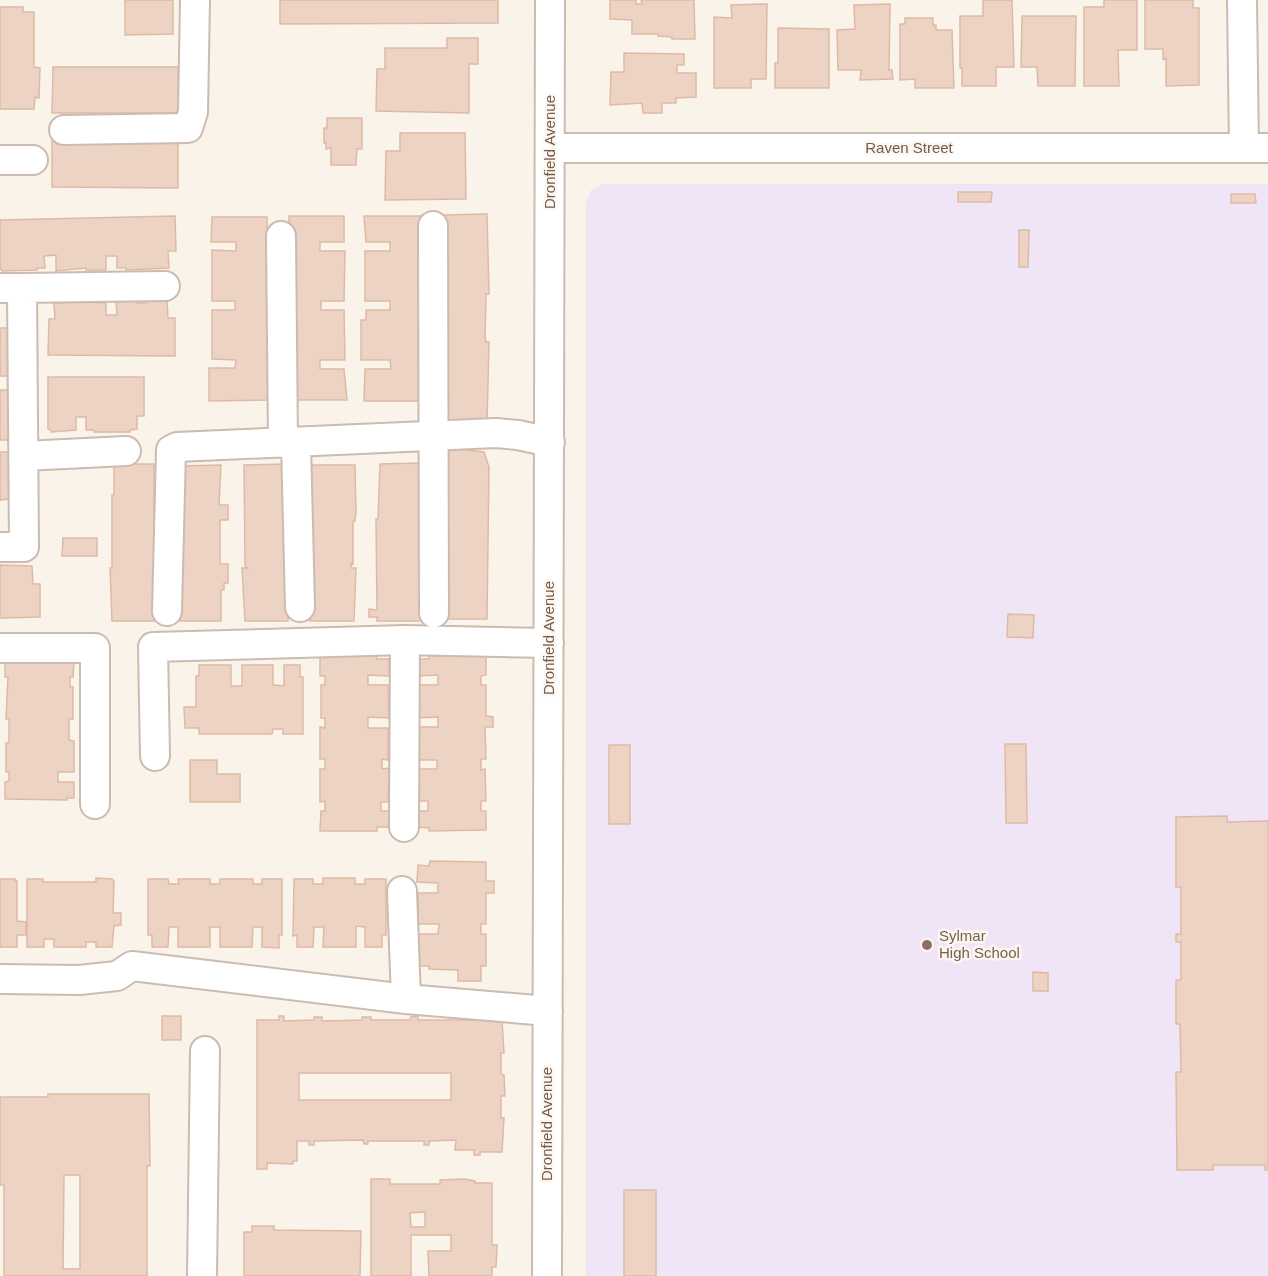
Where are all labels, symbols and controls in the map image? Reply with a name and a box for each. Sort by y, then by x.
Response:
street label: Dronfield Avenue [541,95,558,209]
street label: Raven Street [865,139,954,156]
street label: Dronfield Avenue [540,581,557,695]
place label: Sylmar High School [939,927,1020,961]
marker: Sylmar High School [920,938,934,952]
street label: Dronfield Avenue [538,1067,555,1181]

